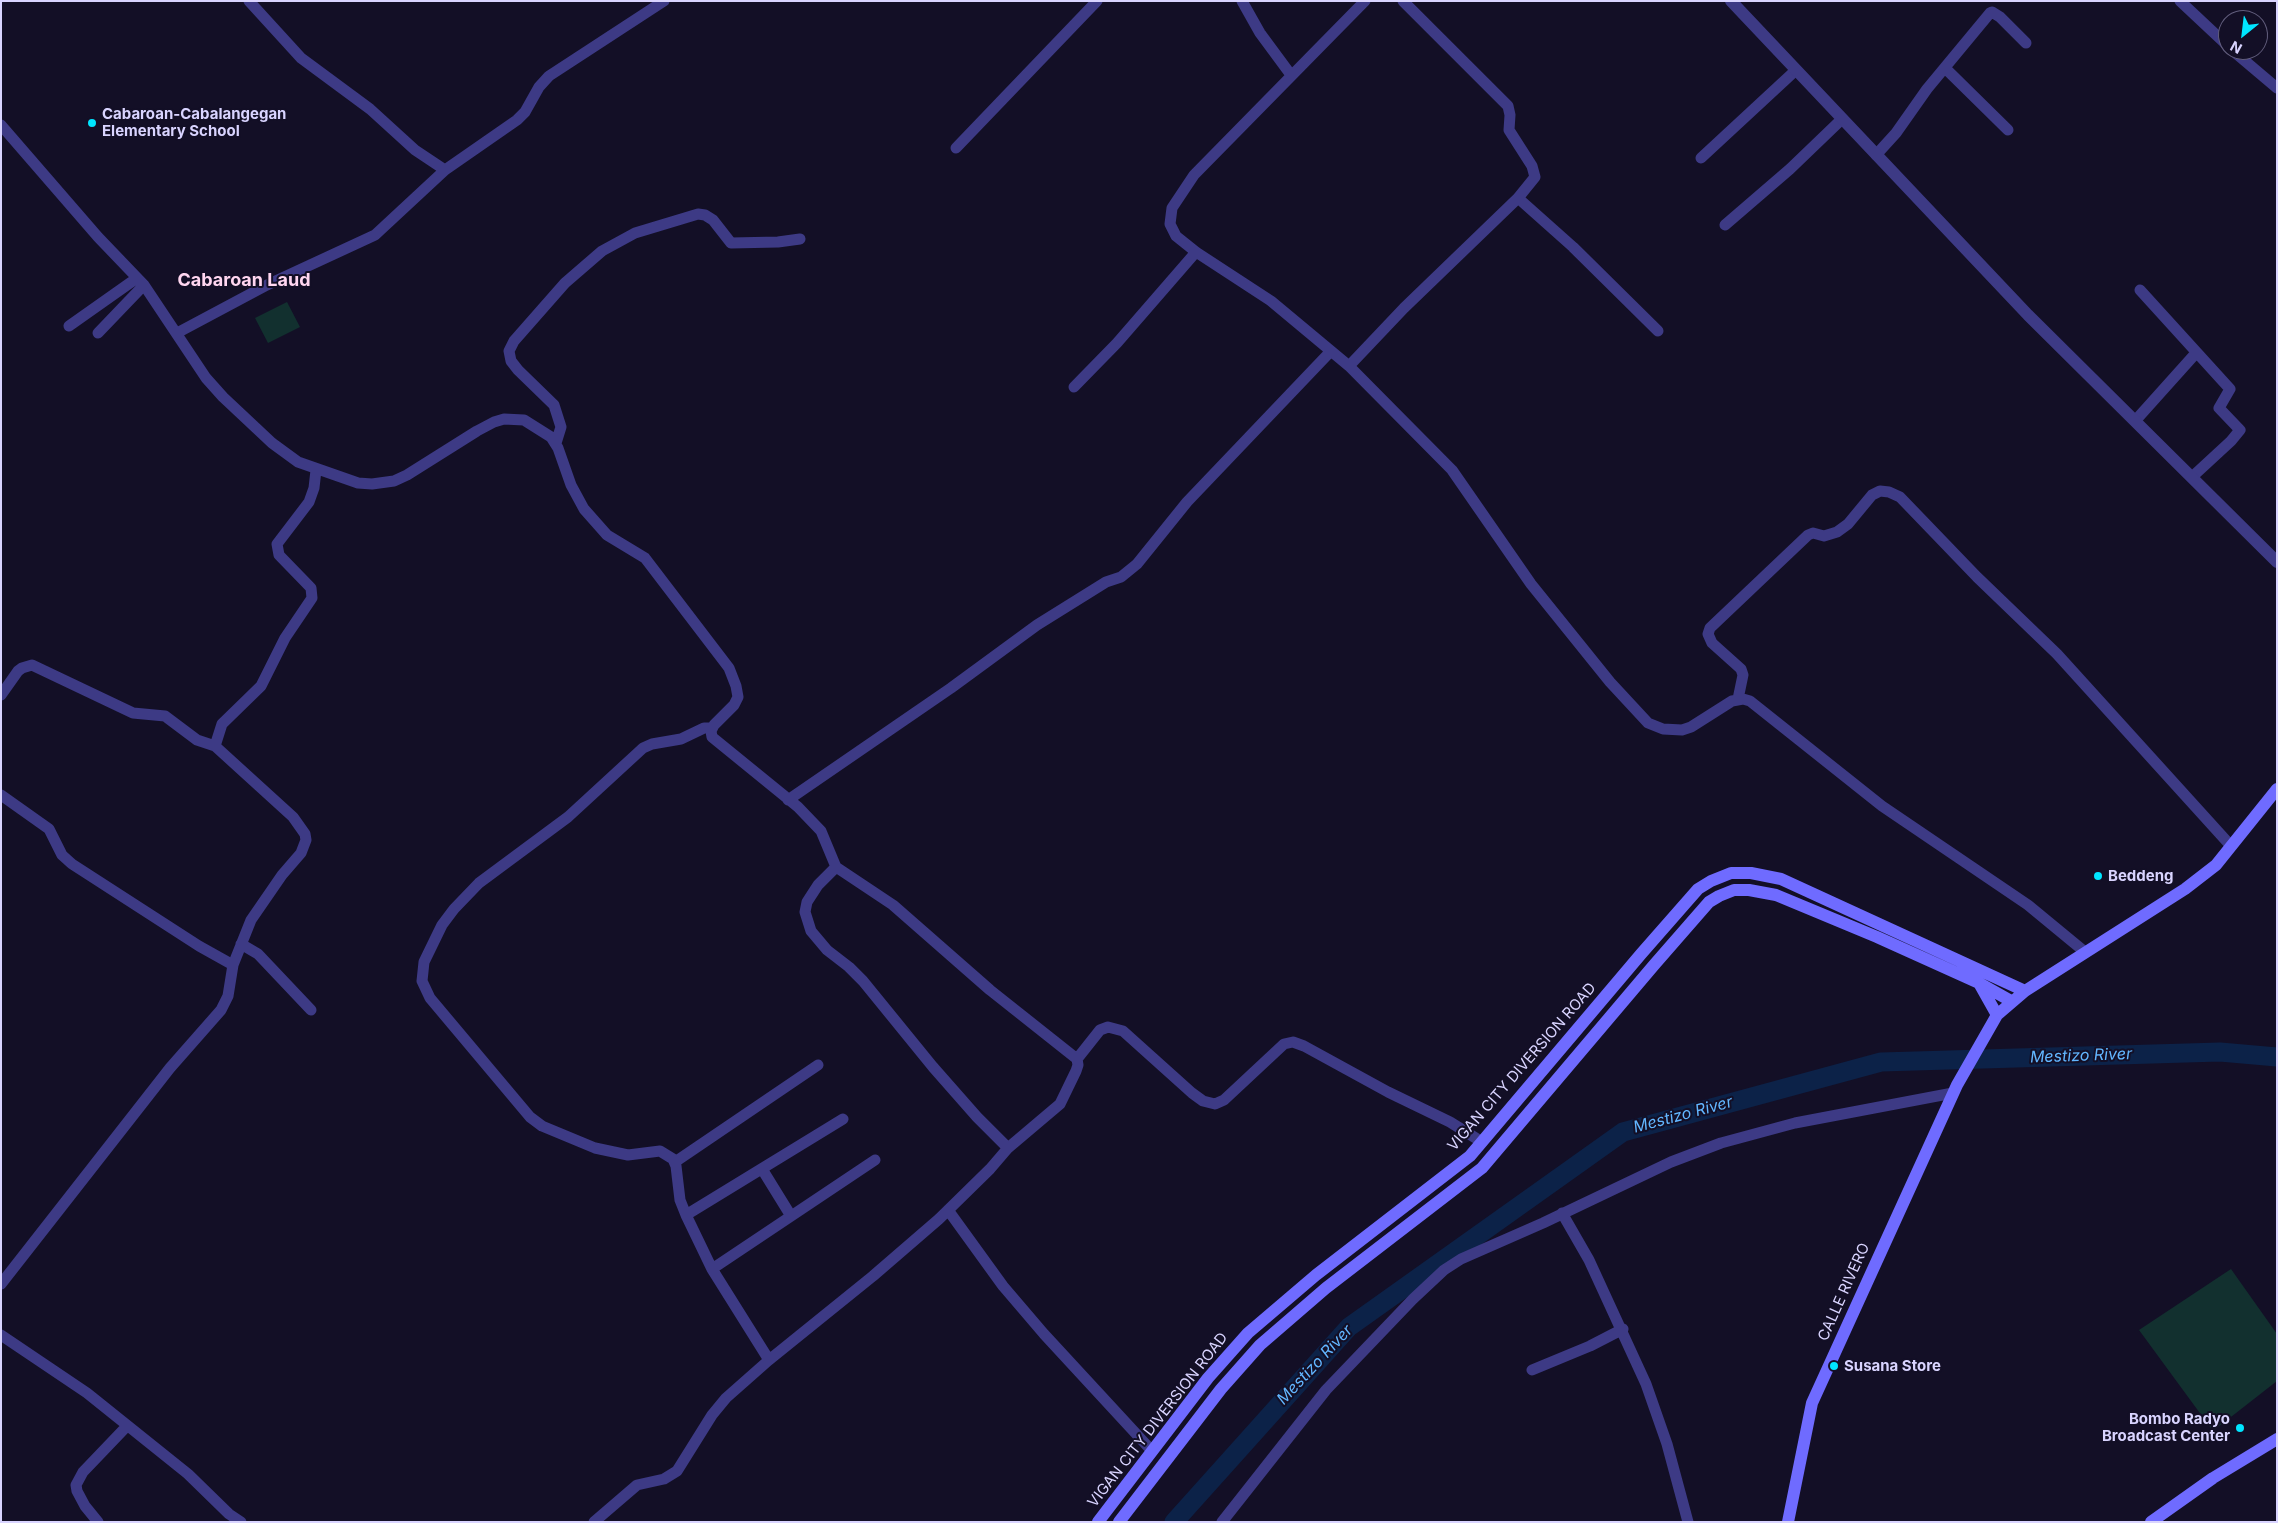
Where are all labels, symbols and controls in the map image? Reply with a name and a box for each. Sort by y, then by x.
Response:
north arrow [2218,10,2268,60]
text: N [2227,38,2245,58]
place label: Cabaroan-Cabalangegan Elementary School [102,105,286,140]
marker: Cabaroan-Cabalangegan Elementary School [86,117,98,129]
district label: Cabaroan Laud [178,270,310,292]
place label: Beddeng [2108,867,2174,885]
marker: Beddeng [2092,870,2104,882]
street label: VIGAN CITY DIVERSION ROAD [1444,979,1600,1155]
water label: Mestizo River [2030,1045,2132,1067]
water label: Mestizo River [1631,1093,1735,1137]
street label: CALLE RIVERO [1814,1240,1874,1344]
water label: Mestizo River [1273,1321,1357,1409]
street label: VIGAN CITY DIVERSION ROAD [1084,1329,1232,1511]
place label: Susana Store [1844,1357,1941,1375]
marker: Susana Store [1828,1360,1840,1372]
place label: Bombo Radyo Broadcast Center [2102,1410,2230,1445]
marker: Bombo Radyo Broadcast Center [2234,1422,2246,1434]

